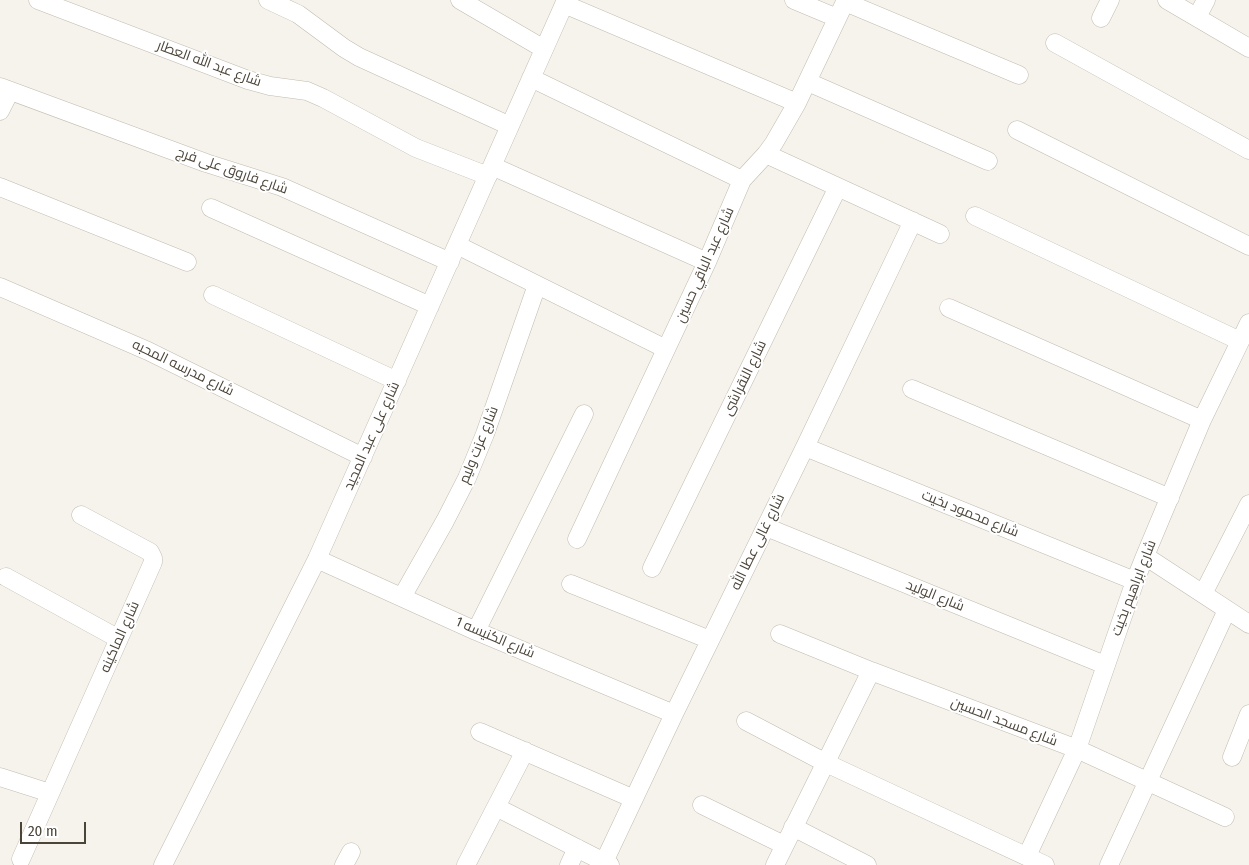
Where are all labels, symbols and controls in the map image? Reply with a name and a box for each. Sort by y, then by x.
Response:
street label: شارع عبد الله العطار [154,37,264,91]
street label: شارع فاروق على فرج [174,144,290,198]
street label: شارع عبد الباقي حسين [672,205,738,325]
street label: شارع مدرسه المحبه [129,336,237,400]
street label: شارع النقراشى [720,338,770,418]
street label: شارع على عبد المجيد [341,379,403,493]
street label: شارع عزت وليم [456,404,502,486]
street label: شارع محمود بخيت [919,487,1021,541]
street label: شارع غالى عطا الله [727,491,789,593]
street label: شارع ابراهيم بخيت [1108,538,1160,638]
street label: شارع الوليد [903,577,967,615]
street label: شارع الماكينه [97,599,143,675]
street label: شارع الكنيسه 1 [453,614,537,662]
street label: شارع مسجد الحسين [948,694,1060,750]
scale bar [22,812,89,844]
text: 20 m [28,822,58,840]

